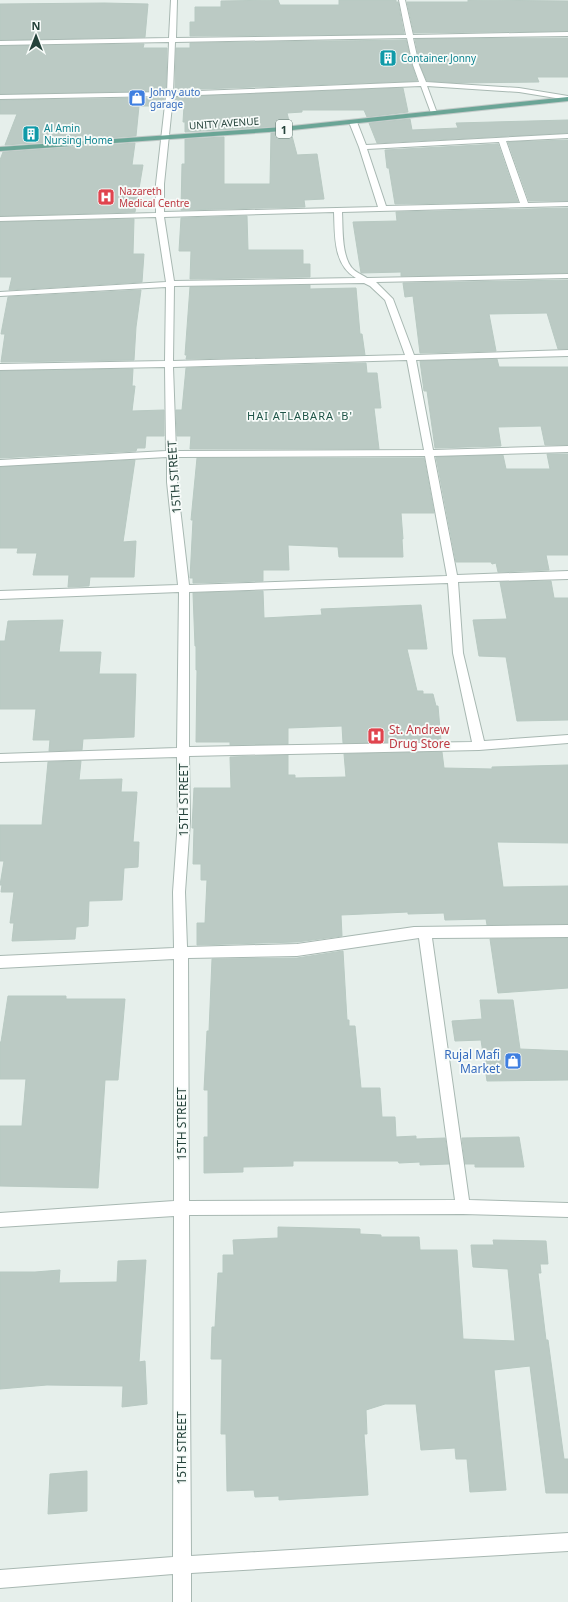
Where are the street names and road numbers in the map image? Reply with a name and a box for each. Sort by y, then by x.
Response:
street label: UNITY AVENUE [189,114,259,132]
road number: 1 [276,120,292,138]
street label: 15TH STREET [163,440,185,514]
street label: 15TH STREET [175,763,192,837]
street label: 15TH STREET [173,1087,190,1161]
street label: 15TH STREET [173,1411,190,1485]

